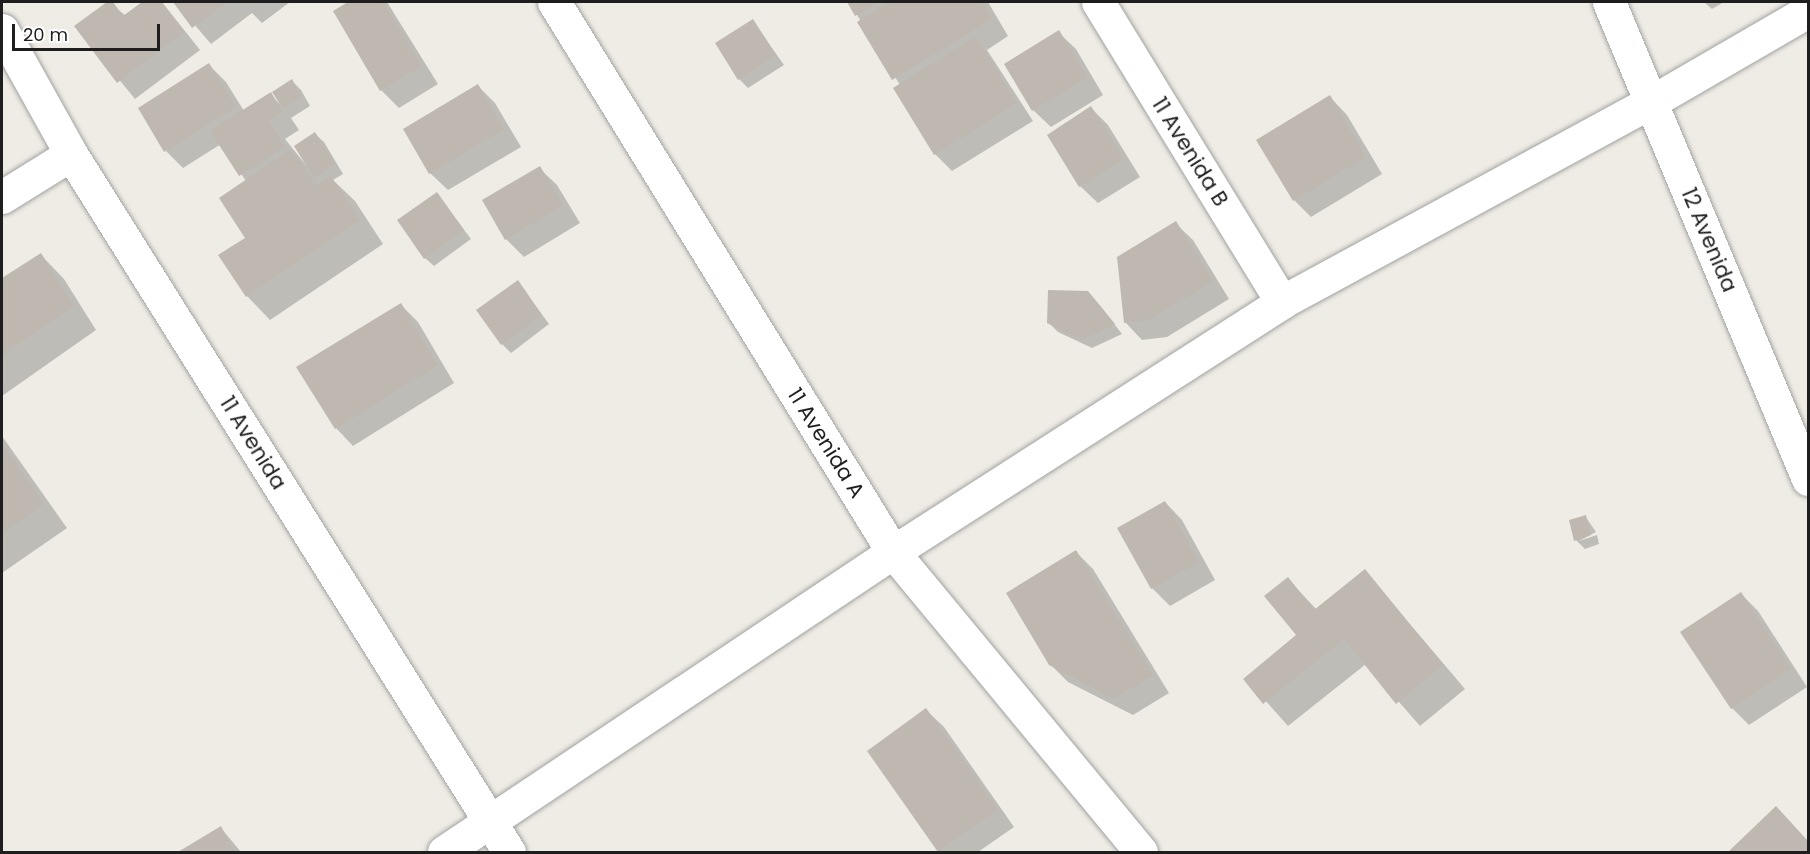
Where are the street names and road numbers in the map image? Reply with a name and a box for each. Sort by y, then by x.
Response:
street label: 11 Avenida B [1147,93,1233,211]
street label: 12 Avenida [1676,184,1742,296]
street label: 11 Avenida A [782,383,870,503]
street label: 11 Avenida [214,392,292,494]

